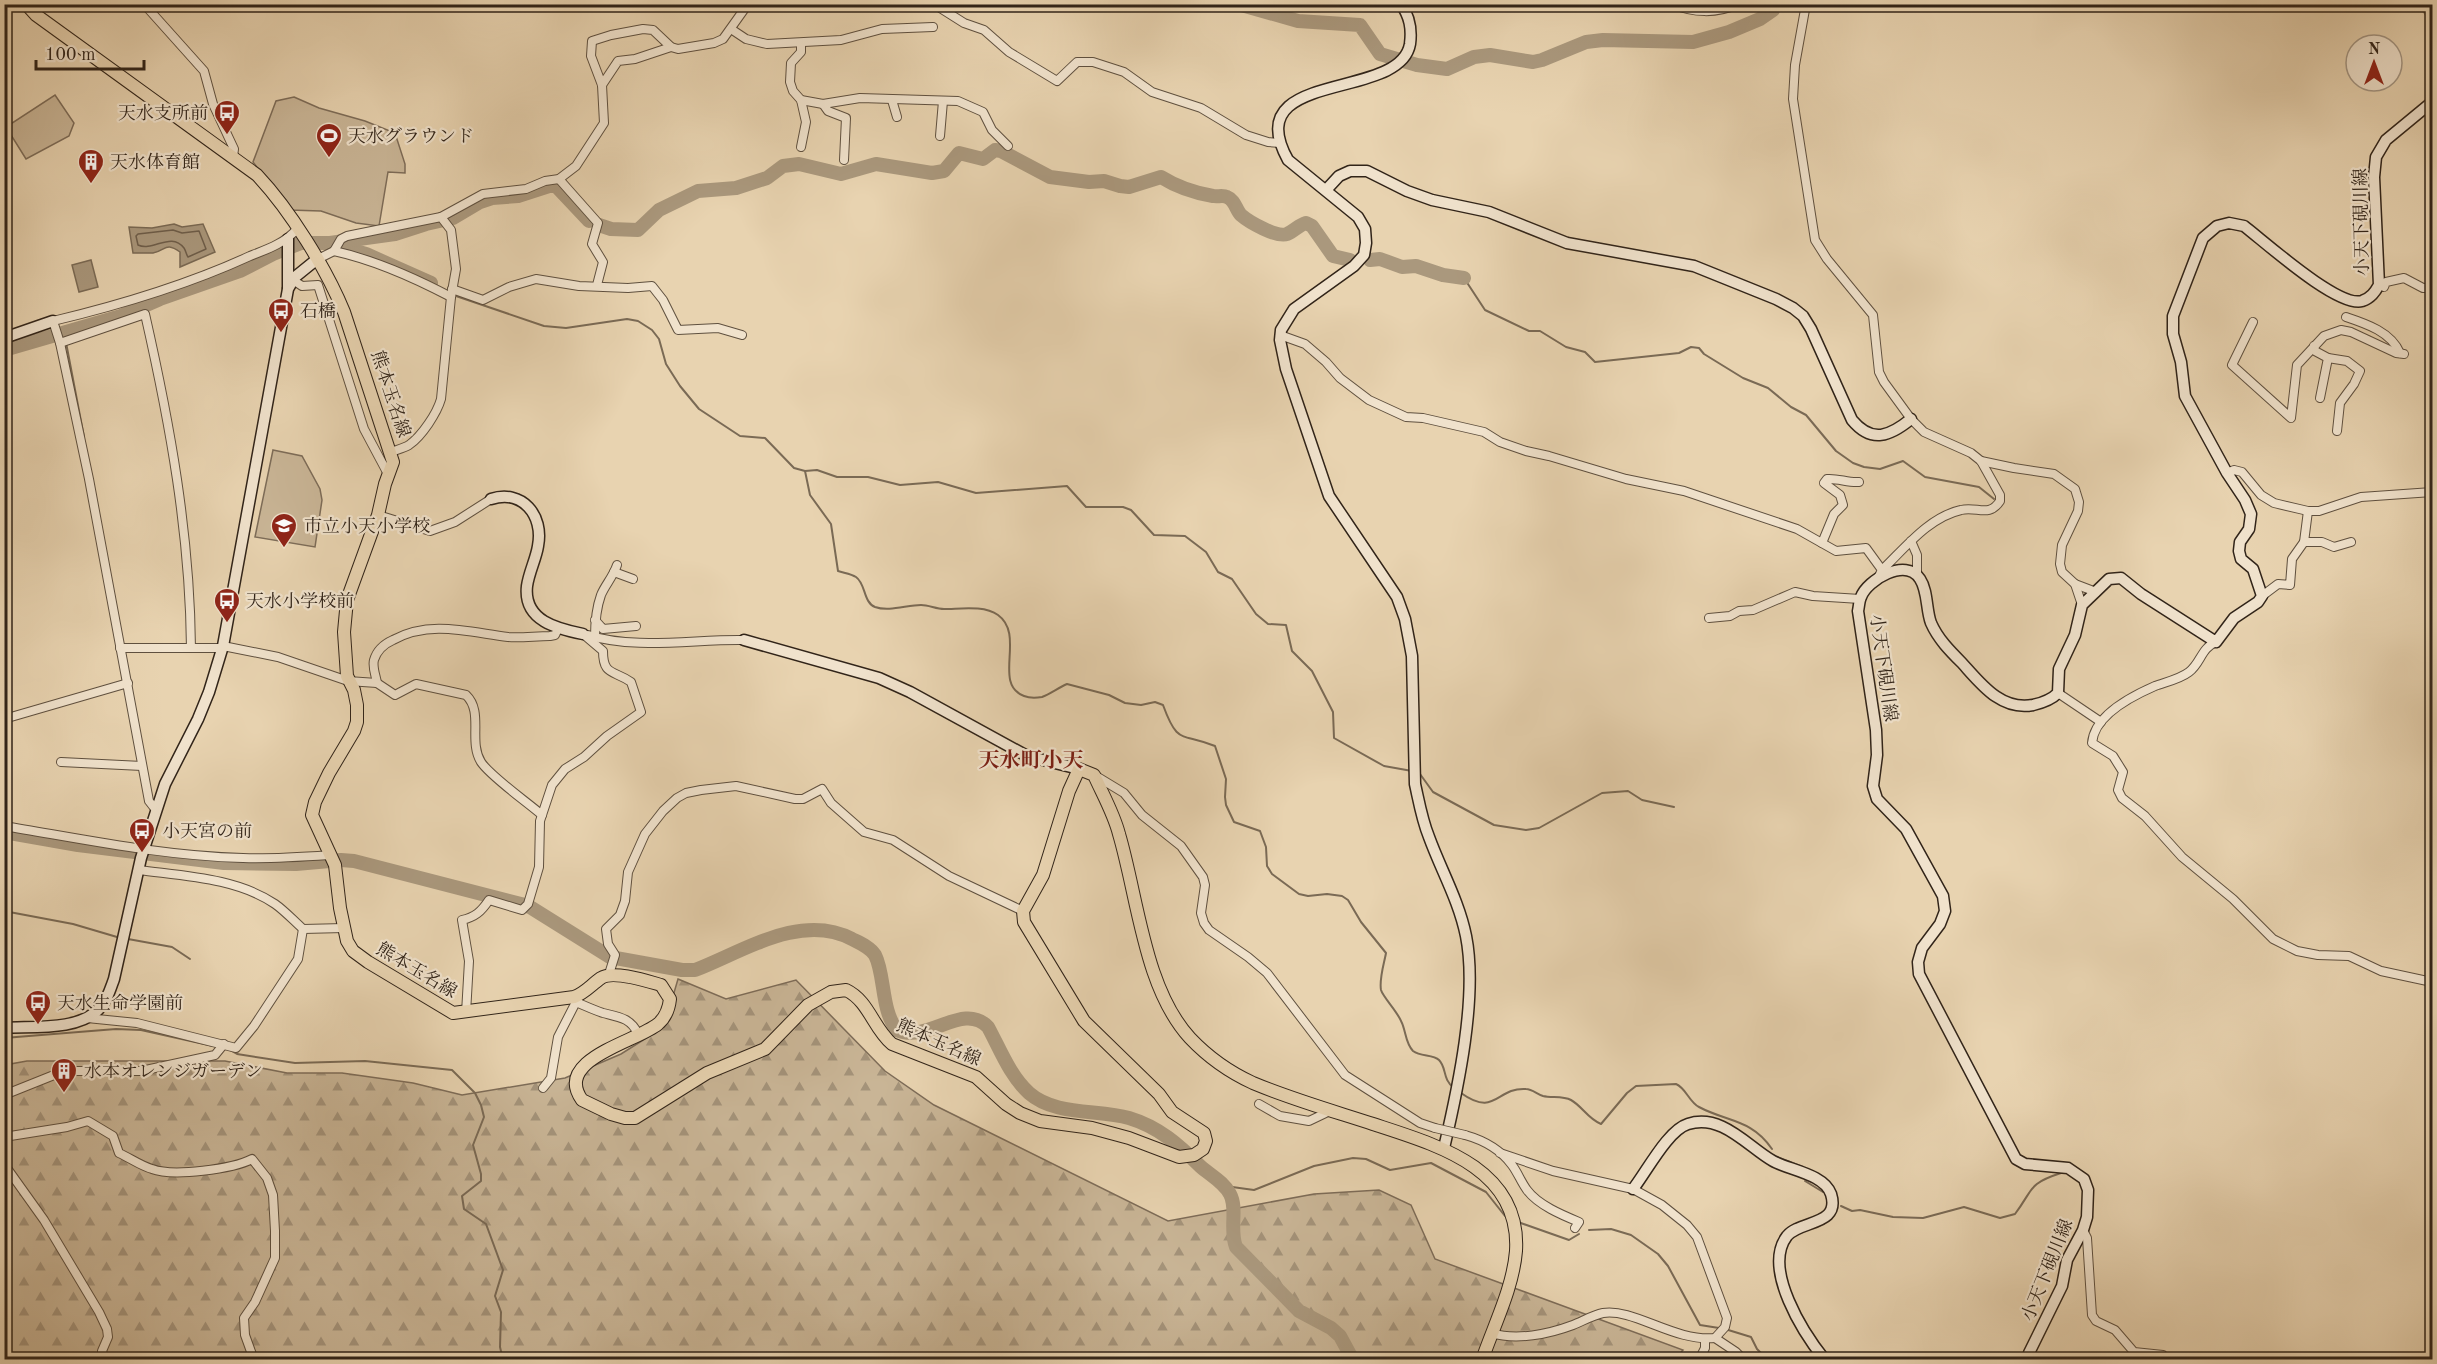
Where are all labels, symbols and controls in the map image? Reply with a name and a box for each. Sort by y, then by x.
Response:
scale bar [36,33,144,71]
north arrow [2344,33,2404,93]
text: N [2368,42,2381,58]
text: 100 m [45,46,96,64]
bus stop icon: 天水支所前 [212,98,242,136]
place label: 天水支所前 [118,103,208,123]
sports icon: 天水グラウンド [314,121,344,159]
place label: 天水グラウンド [348,126,474,146]
building icon: 天水体育館 [76,147,106,185]
place label: 天水体育館 [110,152,200,172]
street label: 小天下硯川線 [2350,168,2372,276]
bus stop icon: 石橋 [266,296,296,334]
place label: 石橋 [300,301,336,321]
street label: 熊本玉名線 [368,348,414,440]
school or university icon: 市立小天小学校 [269,511,299,549]
place label: 市立小天小学校 [304,516,430,536]
bus stop icon: 天水小学校前 [212,586,242,624]
place label: 天水小学校前 [246,591,354,611]
street label: 小天下硯川線 [1867,613,1901,723]
district label: 天水町小天 [979,749,1084,772]
bus stop icon: 小天宮の前 [127,816,157,854]
place label: 小天宮の前 [162,821,252,841]
street label: 熊本玉名線 [373,938,461,1002]
bus stop icon: 天水生命学園前 [23,988,53,1026]
place label: 天水生命学園前 [57,993,183,1013]
street label: 熊本玉名線 [894,1015,984,1069]
building icon: 水本オレンジガーデン [49,1056,79,1094]
place label: 水本オレンジガーデン [84,1061,263,1081]
street label: 小天下硯川線 [2017,1216,2077,1324]

